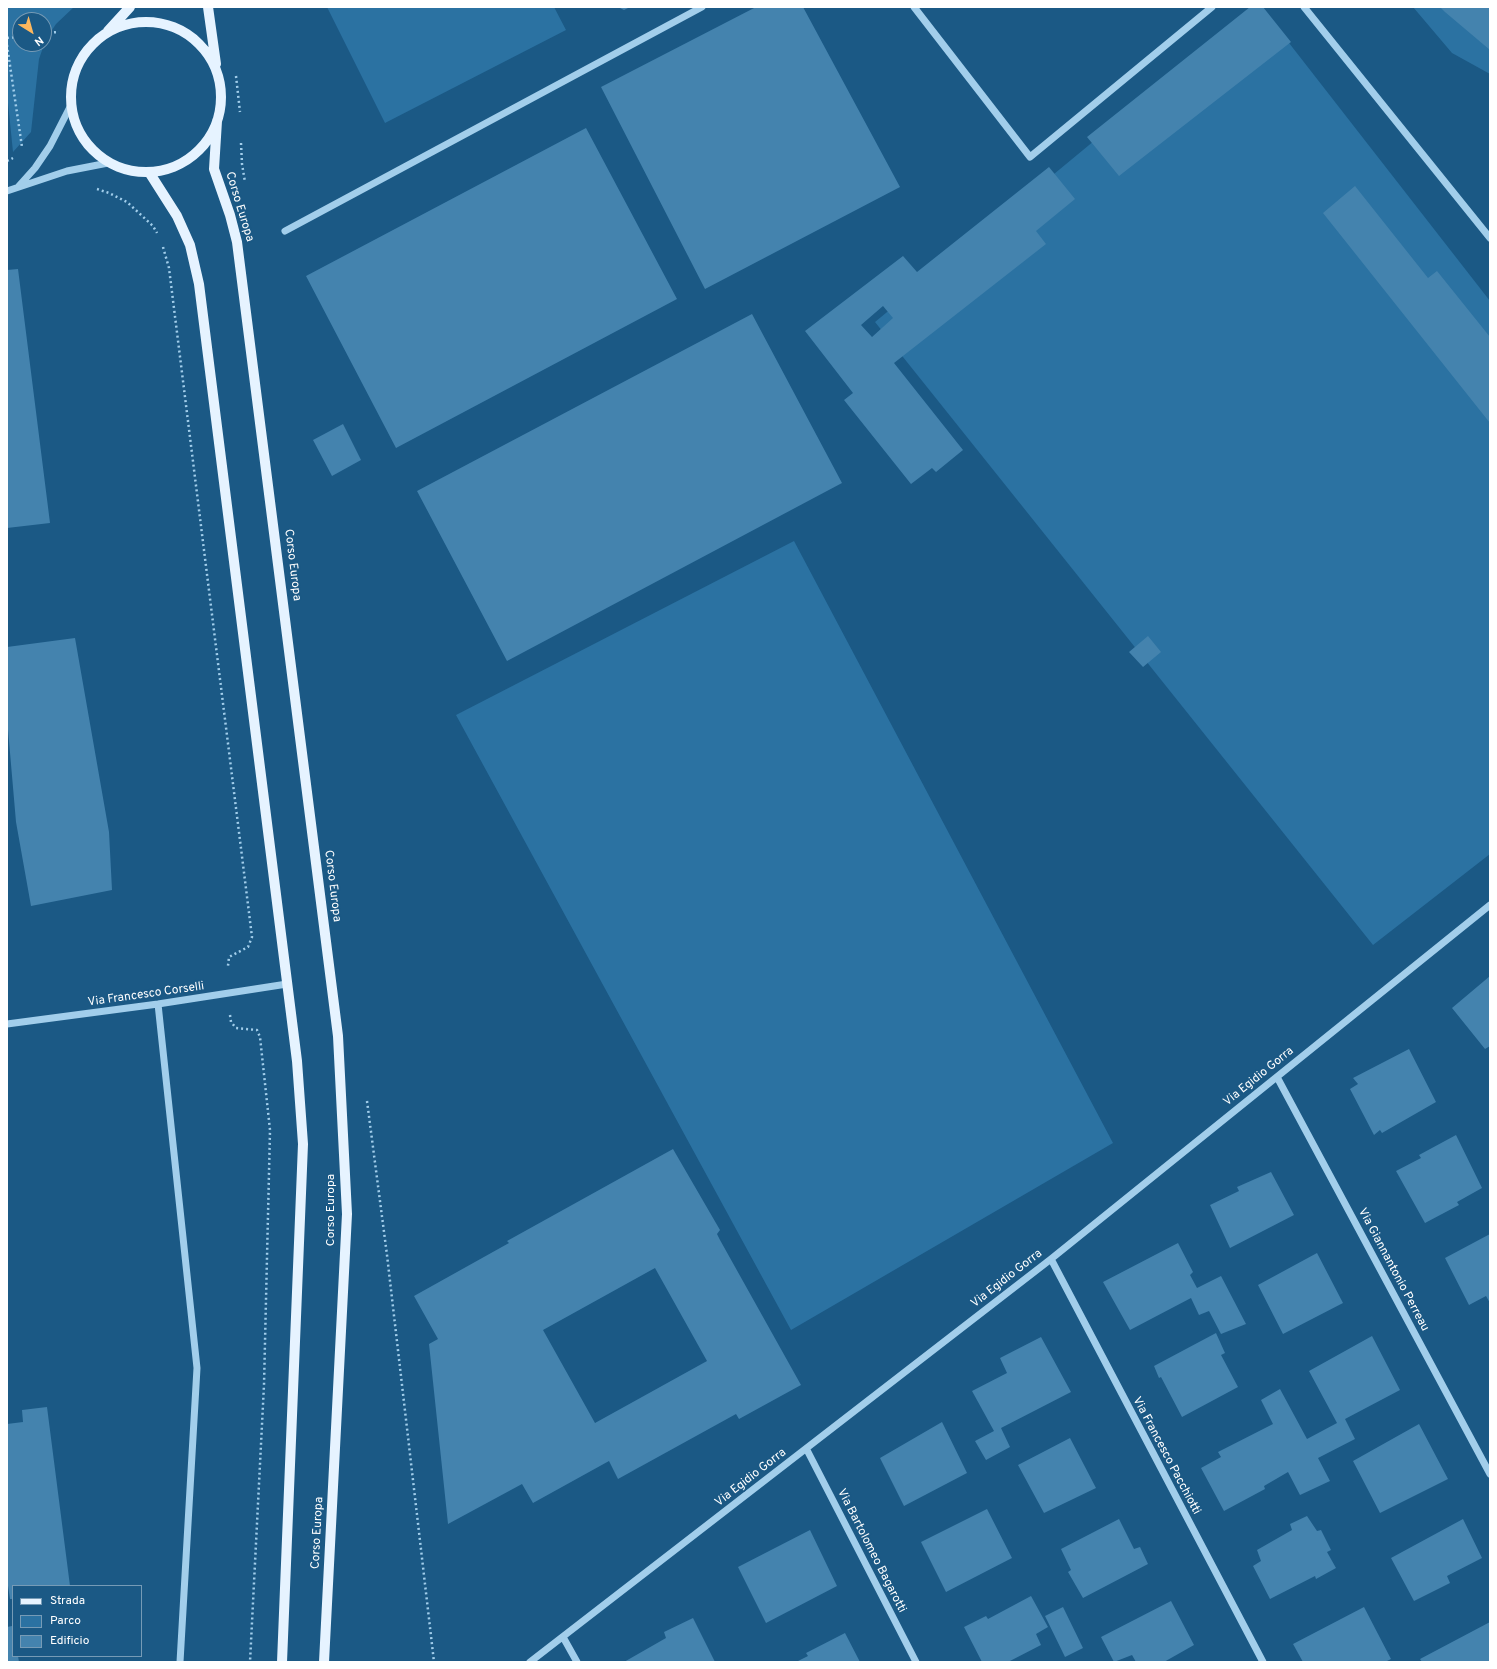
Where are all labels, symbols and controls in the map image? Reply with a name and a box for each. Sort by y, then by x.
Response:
north arrow [12,12,52,52]
text: N [31,33,46,49]
street label: Corso Europa [222,170,256,244]
street label: Corso Europa [280,528,304,602]
street label: Corso Europa [320,849,344,923]
street label: Via Francesco Corselli [87,980,205,1010]
street label: Via Egidio Gorra [1221,1044,1297,1110]
street label: Corso Europa [325,1174,339,1246]
street label: Via Giannantonio Perreau [1354,1206,1432,1334]
street label: Via Egidio Gorra [969,1247,1045,1311]
street label: Via Francesco Pacchiotti [1129,1395,1203,1517]
street label: Via Egidio Gorra [713,1446,789,1510]
street label: Via Bartolomeo Bagarotti [833,1487,909,1615]
street label: Corso Europa [309,1497,327,1569]
legend [12,1585,142,1657]
text: Strada [50,1593,85,1609]
text: Parco [50,1613,81,1629]
text: Edificio [50,1633,89,1649]

